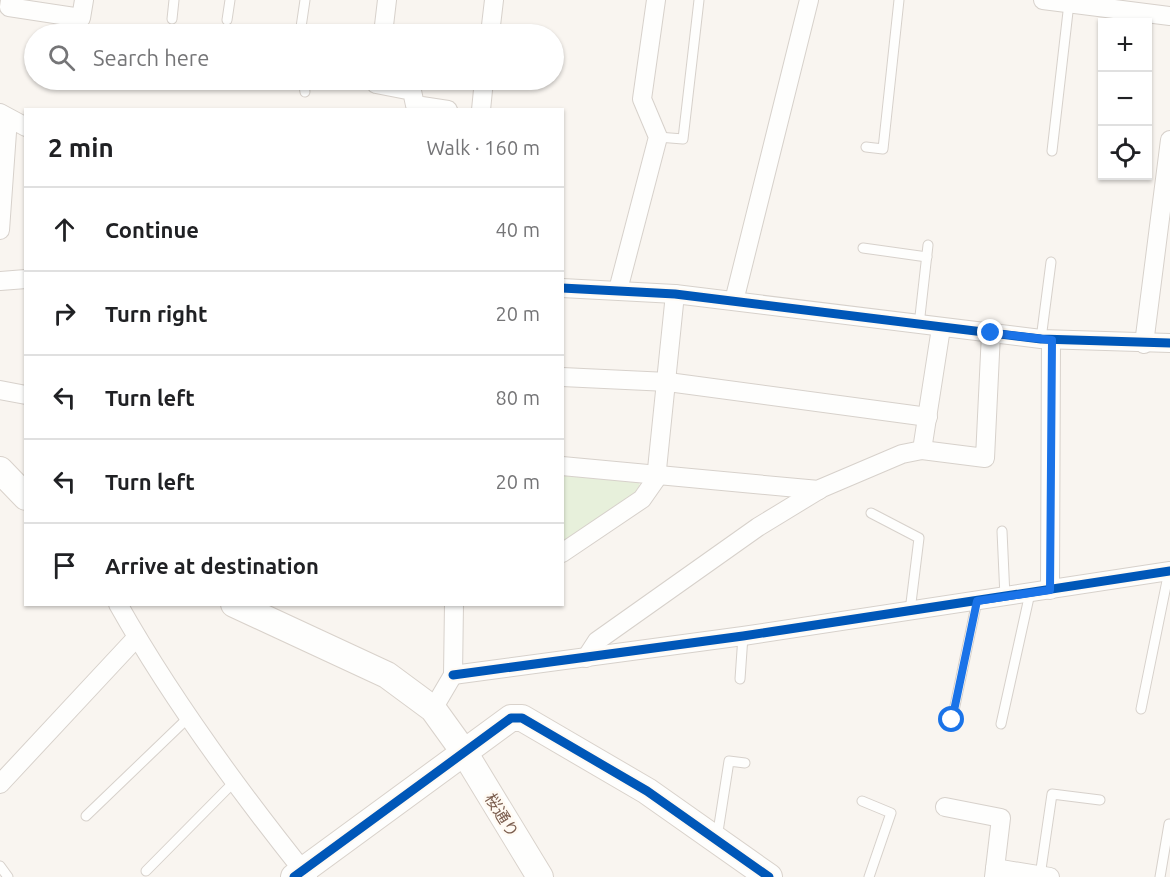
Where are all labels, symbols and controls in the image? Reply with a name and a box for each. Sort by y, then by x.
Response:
map controls [1098,18,1152,180]
button: + [1098,18,1152,72]
search box [24,24,564,90]
icon: search [45,41,78,74]
text: Search here [93,45,209,70]
button: − [1098,72,1152,126]
button: locate [1098,126,1152,180]
text: 2 min [48,133,114,162]
text: Walk · 160 m [427,136,540,159]
icon: ahead [48,213,81,246]
text: Continue [105,217,199,242]
text: 40 m [496,218,540,241]
icon: right [48,297,81,330]
text: Turn right [105,301,207,326]
text: 20 m [496,302,540,325]
route end [977,319,1003,345]
icon: left [48,381,81,414]
text: Turn left [105,385,195,410]
text: 80 m [496,386,540,409]
icon: left [48,465,81,498]
text: Turn left [105,469,195,494]
text: 20 m [496,470,540,493]
icon: arrive [48,549,81,582]
text: Arrive at destination [105,553,319,578]
route start [938,706,964,732]
street label: 桜通り [482,790,522,840]

